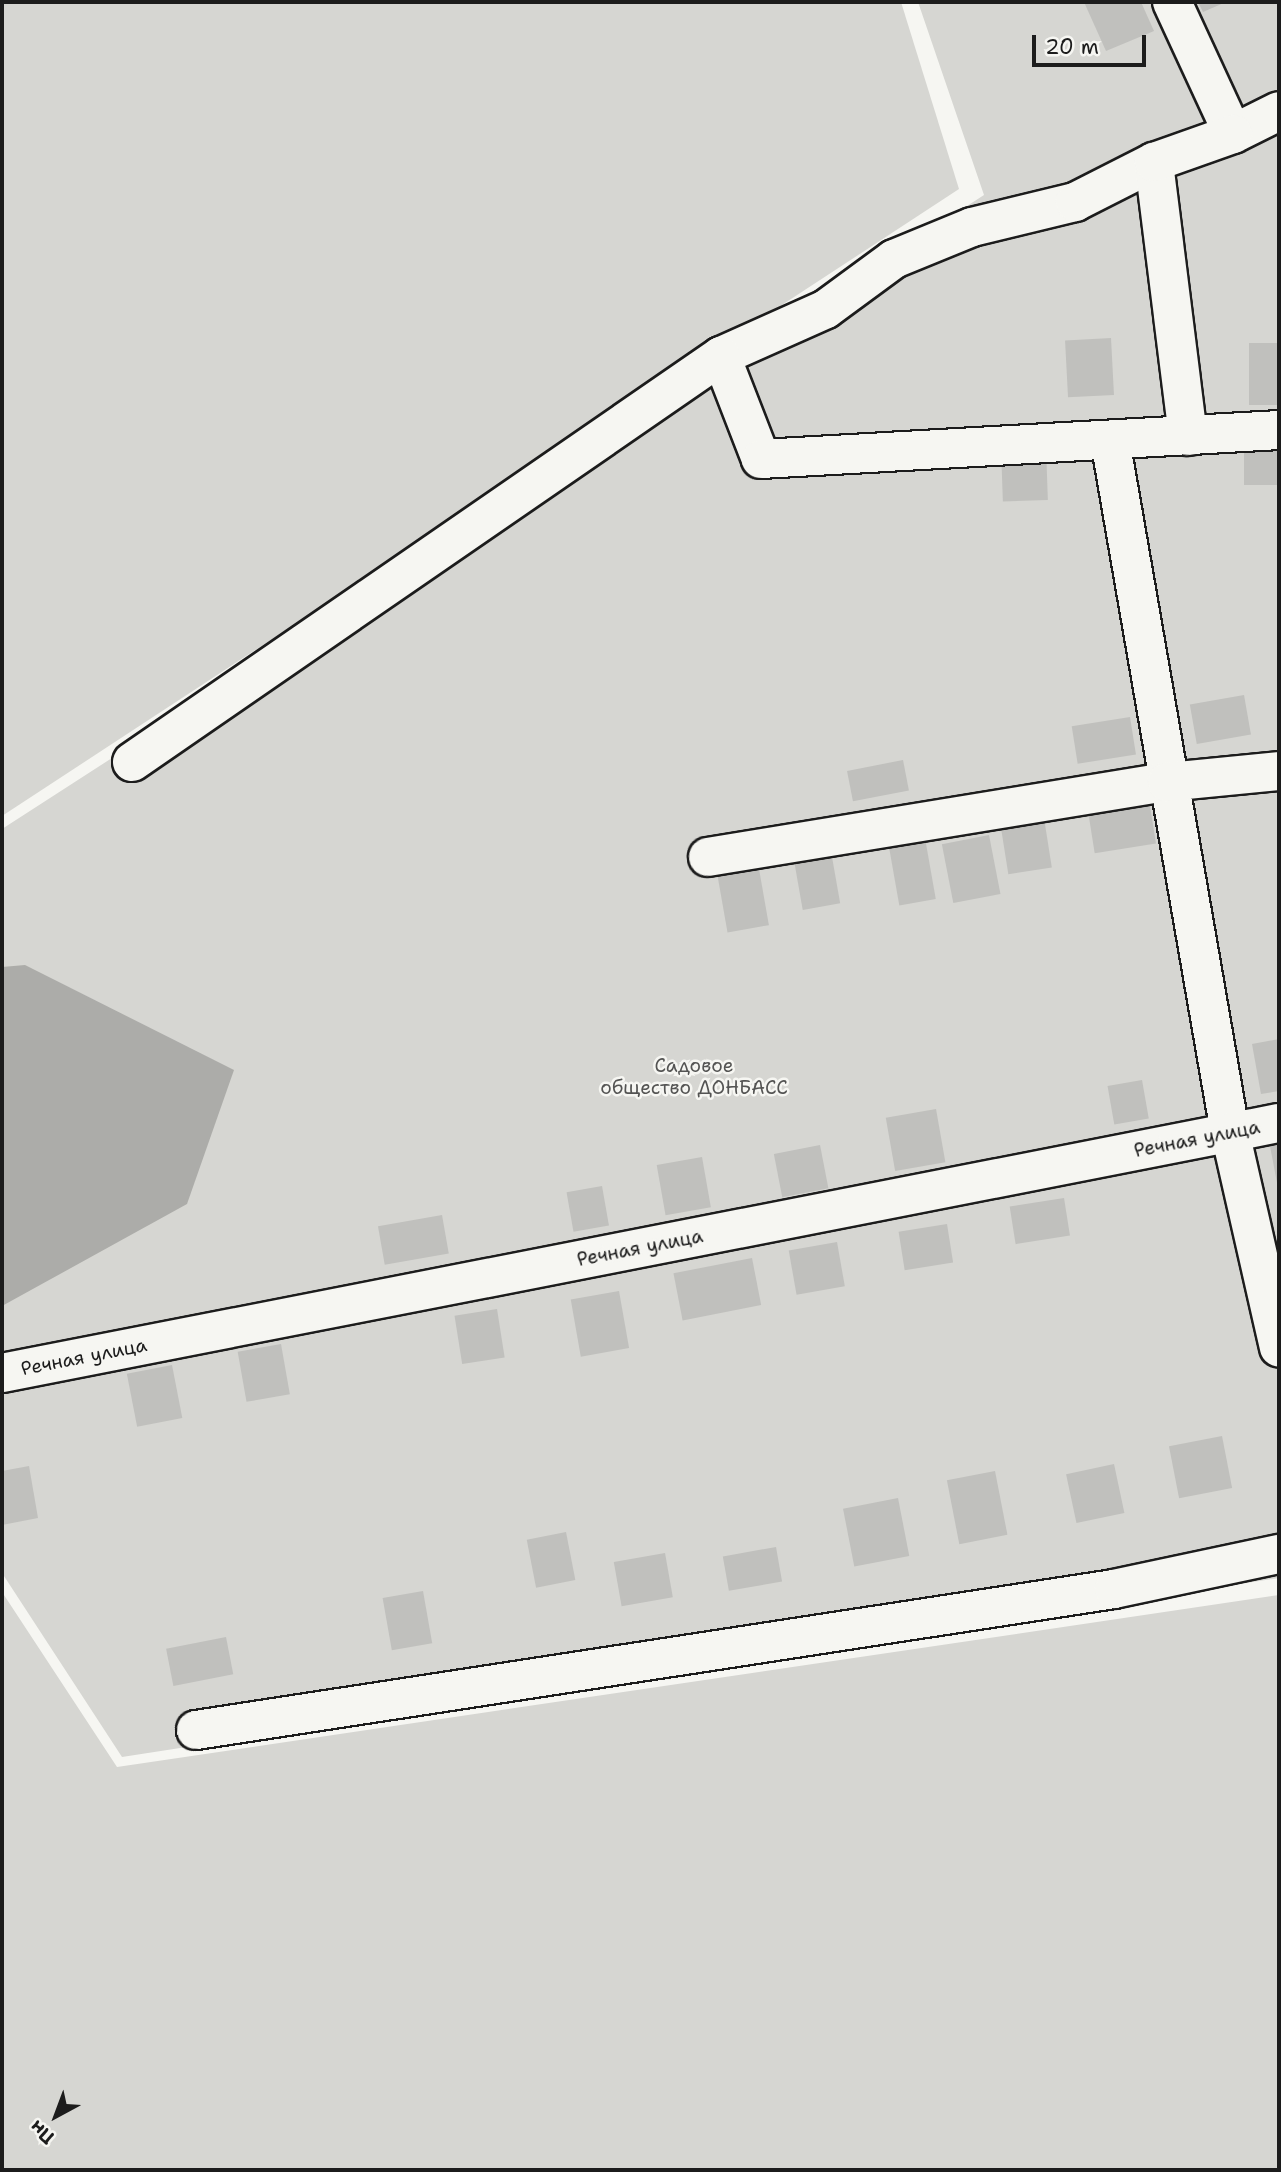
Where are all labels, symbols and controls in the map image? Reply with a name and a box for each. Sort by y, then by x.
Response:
scale bar [1036,21,1150,65]
text: 20 m [1045,33,1099,61]
park label: Садовое общество ДОНБАСС [600,1055,788,1099]
street label: Речная улица [1132,1116,1262,1162]
street label: Речная улица [575,1225,705,1271]
street label: Речная улица [19,1334,149,1380]
north arrow [21,2081,91,2151]
text: Пн [24,2115,60,2150]

